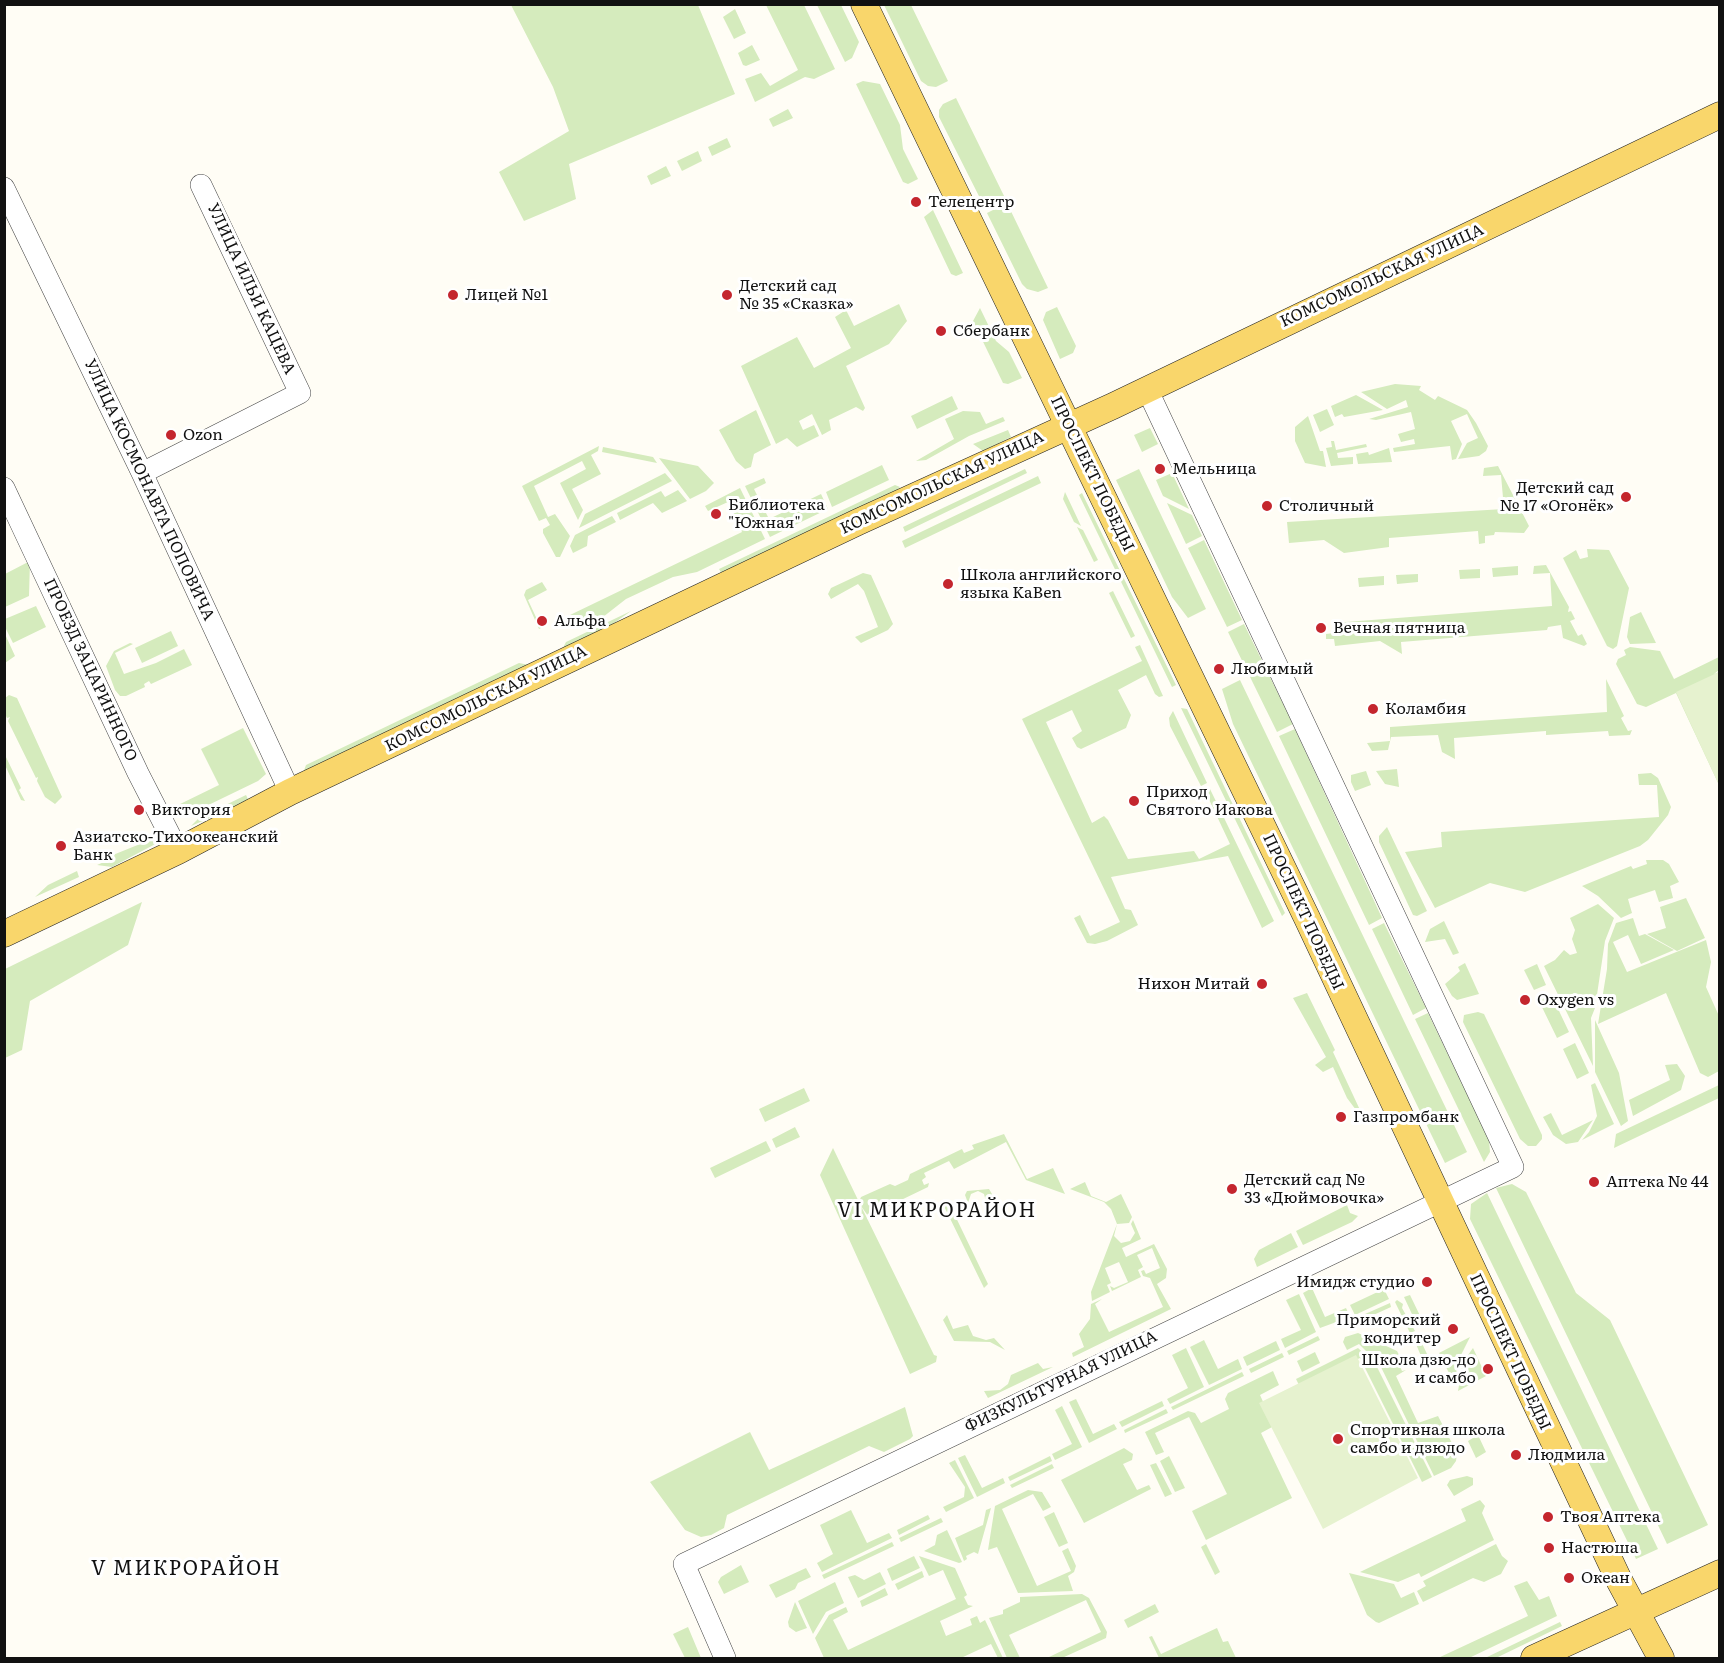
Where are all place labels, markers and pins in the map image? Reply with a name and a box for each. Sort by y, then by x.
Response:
place label: Телецентр [928,192,1014,212]
marker: Телецентр [909,195,923,209]
place label: Детский сад № 35 «Сказка» [739,276,854,314]
place label: Лицей №1 [465,285,548,305]
marker: Лицей №1 [446,288,460,302]
marker: Детский сад № 35 «Сказка» [720,288,734,302]
place label: Сбербанк [953,321,1030,341]
marker: Сбербанк [934,324,948,338]
place label: Ozon [183,425,223,445]
marker: Ozon [164,428,178,442]
place label: Мельница [1172,459,1256,479]
marker: Мельница [1153,462,1167,476]
place label: Детский сад № 17 «Огонёк» [1500,478,1614,516]
marker: Детский сад № 17 «Огонёк» [1619,490,1633,504]
place label: Библиотека "Южная" [728,495,825,533]
place label: Столичный [1279,496,1374,516]
marker: Столичный [1260,499,1274,513]
marker: Библиотека "Южная" [709,507,723,521]
place label: Школа английского языка KaBen [960,565,1122,603]
marker: Школа английского языка KaBen [941,577,955,591]
place label: Альфа [554,611,606,631]
marker: Альфа [535,614,549,628]
place label: Вечная пятница [1333,618,1465,638]
marker: Вечная пятница [1314,621,1328,635]
place label: Любимый [1231,659,1313,679]
marker: Любимый [1212,662,1226,676]
place label: Коламбия [1385,699,1466,719]
marker: Коламбия [1366,702,1380,716]
place label: Приход Святого Иакова [1146,782,1273,820]
marker: Приход Святого Иакова [1127,794,1141,808]
place label: Виктория [151,800,231,820]
marker: Виктория [132,803,146,817]
place label: Азиатско-Тихоокеанский Банк [73,827,278,865]
marker: Азиатско-Тихоокеанский Банк [54,839,68,853]
place label: Нихон Митай [1138,974,1250,994]
marker: Нихон Митай [1255,977,1269,991]
place label: Oxygen vs [1537,990,1614,1010]
marker: Oxygen vs [1518,993,1532,1007]
place label: Газпромбанк [1353,1107,1459,1127]
marker: Газпромбанк [1334,1110,1348,1124]
place label: Детский сад № 33 «Дюймовочка» [1244,1170,1385,1208]
place label: Аптека № 44 [1606,1172,1708,1192]
marker: Аптека № 44 [1587,1175,1601,1189]
marker: Детский сад № 33 «Дюймовочка» [1225,1182,1239,1196]
place label: Имидж студио [1296,1272,1415,1292]
marker: Имидж студио [1420,1275,1434,1289]
place label: Приморский кондитер [1336,1310,1441,1348]
marker: Приморский кондитер [1446,1322,1460,1336]
place label: Школа дзю-до и самбо [1361,1350,1476,1388]
marker: Школа дзю-до и самбо [1481,1362,1495,1376]
place label: Спортивная школа самбо и дзюдо [1350,1420,1505,1458]
marker: Спортивная школа самбо и дзюдо [1331,1432,1345,1446]
place label: Людмила [1528,1445,1605,1465]
marker: Людмила [1509,1448,1523,1462]
place label: Твоя Аптека [1560,1507,1660,1527]
marker: Твоя Аптека [1541,1510,1555,1524]
place label: Настюша [1561,1538,1638,1558]
marker: Настюша [1542,1541,1556,1555]
place label: Океан [1581,1568,1630,1588]
marker: Океан [1562,1571,1576,1585]

